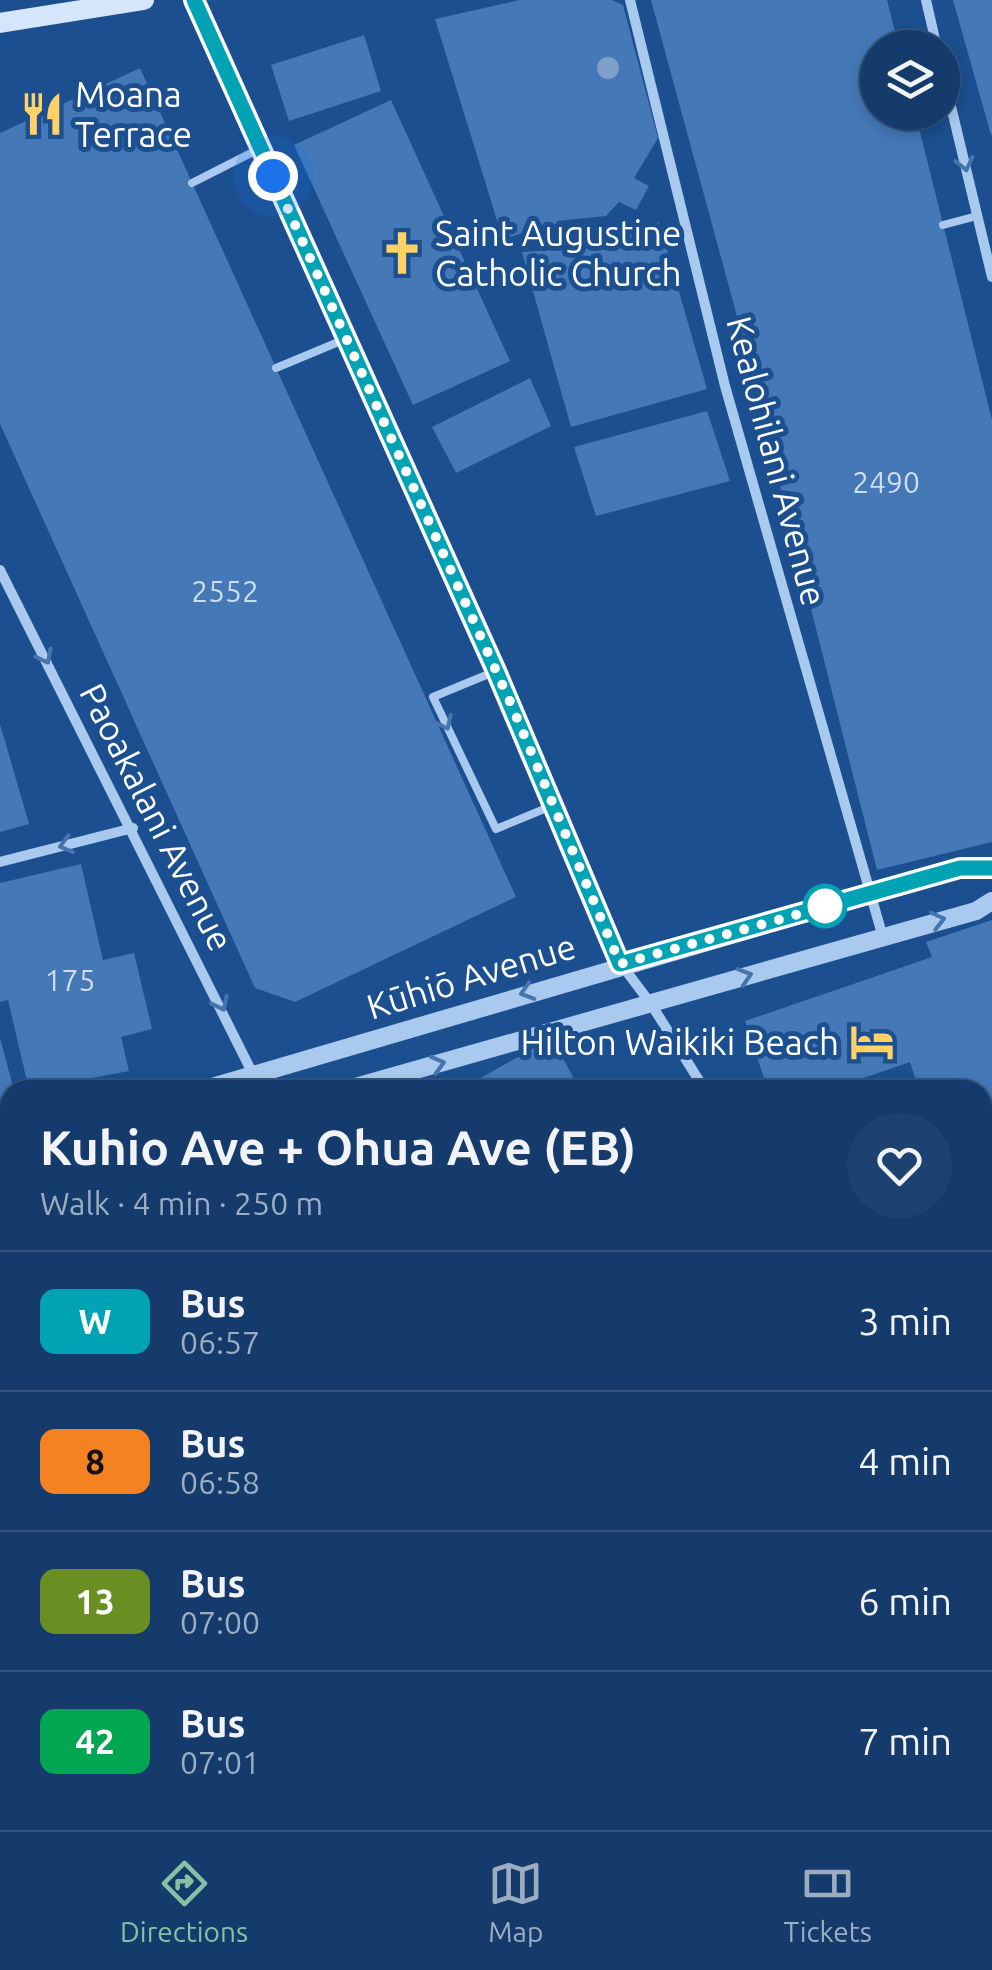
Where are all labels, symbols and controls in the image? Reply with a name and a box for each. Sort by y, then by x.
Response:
map controls [860,30,960,130]
button: layers [860,30,960,130]
place label: Moana Terrace [75,74,192,154]
restaurant icon: Moana Terrace [18,90,66,138]
your location [248,151,298,201]
one-way arrow [953,155,974,172]
place label: Saint Augustine Catholic Church [435,213,682,293]
church icon: Saint Augustine Catholic Church [378,229,426,277]
street label: Kealohilani Avenue [719,312,835,610]
house number: 2490 [852,465,920,499]
house number: 2552 [191,574,259,608]
one-way arrow [33,646,52,664]
street label: Paoakalani Avenue [72,677,242,957]
one-way arrow [433,713,453,731]
one-way arrow [58,833,76,854]
unlabelled marker [804,885,846,927]
one-way arrow [929,911,946,932]
street label: Kūhiō Avenue [362,925,580,1027]
house number: 175 [45,963,95,997]
one-way arrow [736,967,753,988]
one-way arrow [520,981,537,1001]
one-way arrow [209,994,229,1012]
hotel icon: Hilton Waikiki Beach [848,1018,896,1066]
place label: Hilton Waikiki Beach [520,1022,839,1062]
one-way arrow [429,1054,447,1075]
button: heart [847,1113,952,1218]
text: Kuhio Ave + Ohua Ave (EB) [40,1120,636,1174]
text: Walk · 4 min · 250 m [40,1185,323,1221]
text: Bus [180,1282,245,1324]
text: 3 min [858,1300,952,1342]
text: W [79,1301,111,1341]
text: 06:57 [180,1324,260,1360]
text: Bus [180,1422,245,1464]
text: 4 min [858,1440,952,1482]
text: 8 [85,1441,105,1481]
text: 06:58 [180,1464,260,1500]
text: Bus [180,1562,245,1604]
text: 6 min [858,1580,952,1622]
text: 13 [75,1581,115,1621]
text: 07:00 [180,1604,260,1640]
text: Bus [180,1702,245,1744]
text: 7 min [858,1720,952,1762]
text: 42 [75,1721,115,1761]
text: 07:01 [180,1744,260,1780]
tab: Directions [120,1856,248,1947]
tab: Map [488,1856,543,1947]
tab: Tickets [784,1856,872,1947]

